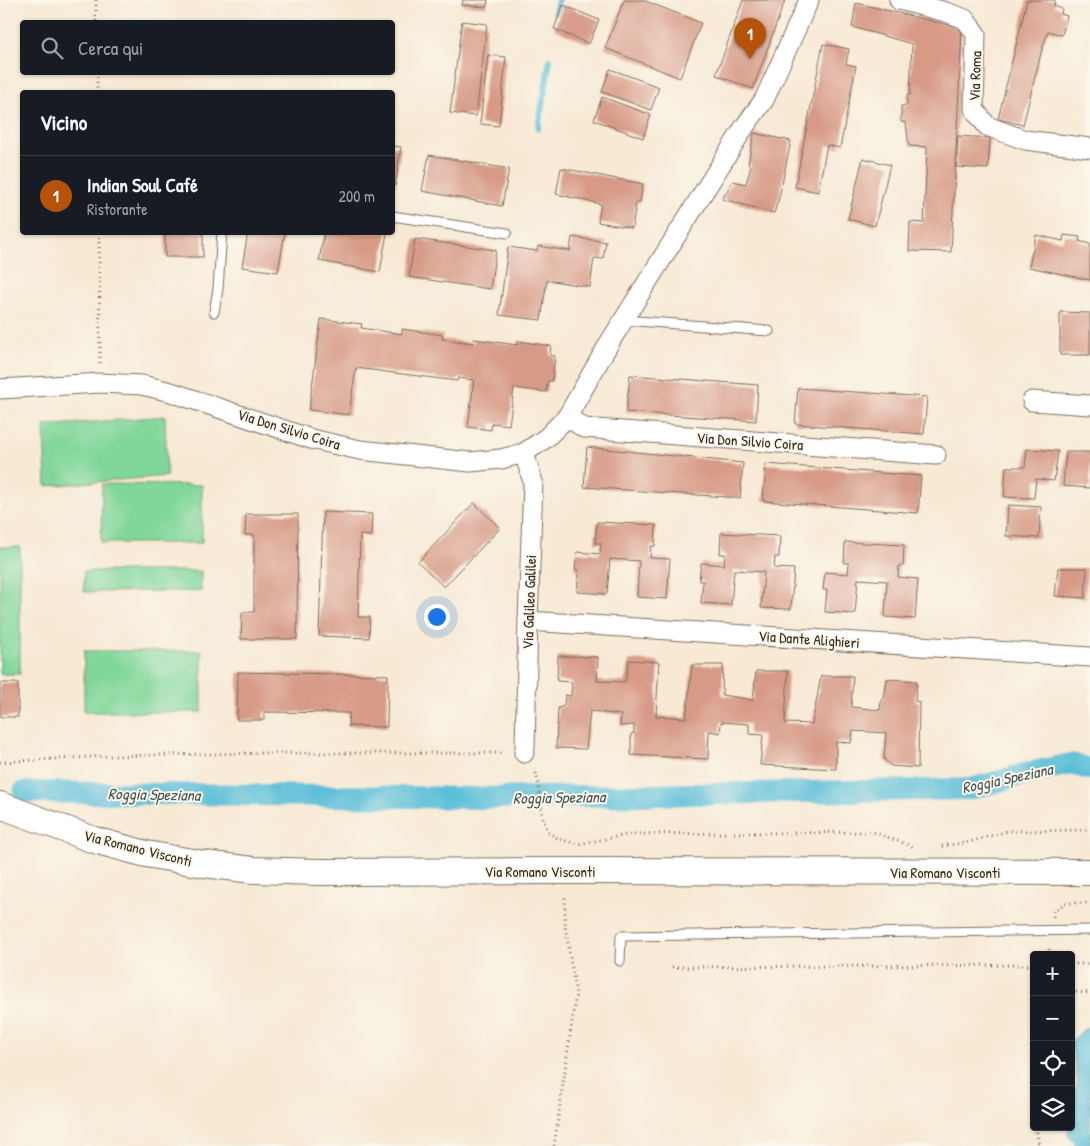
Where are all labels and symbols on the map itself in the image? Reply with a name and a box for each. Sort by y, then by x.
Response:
pin: 1 [734,18,766,59]
street label: Via Roma [964,51,986,101]
street label: Via Don Silvio Coira [235,403,343,455]
street label: Via Don Silvio Coira [696,427,804,455]
street label: Via Galileo Galilei [517,554,541,650]
your location [424,604,450,630]
street label: Via Dante Alighieri [758,625,860,653]
water label: Roggia Speziana [960,757,1056,798]
water label: Roggia Speziana [108,782,202,806]
water label: Roggia Speziana [513,785,607,809]
street label: Via Romano Visconti [82,824,194,872]
street label: Via Romano Visconti [484,861,596,882]
street label: Via Romano Visconti [889,862,1001,883]

